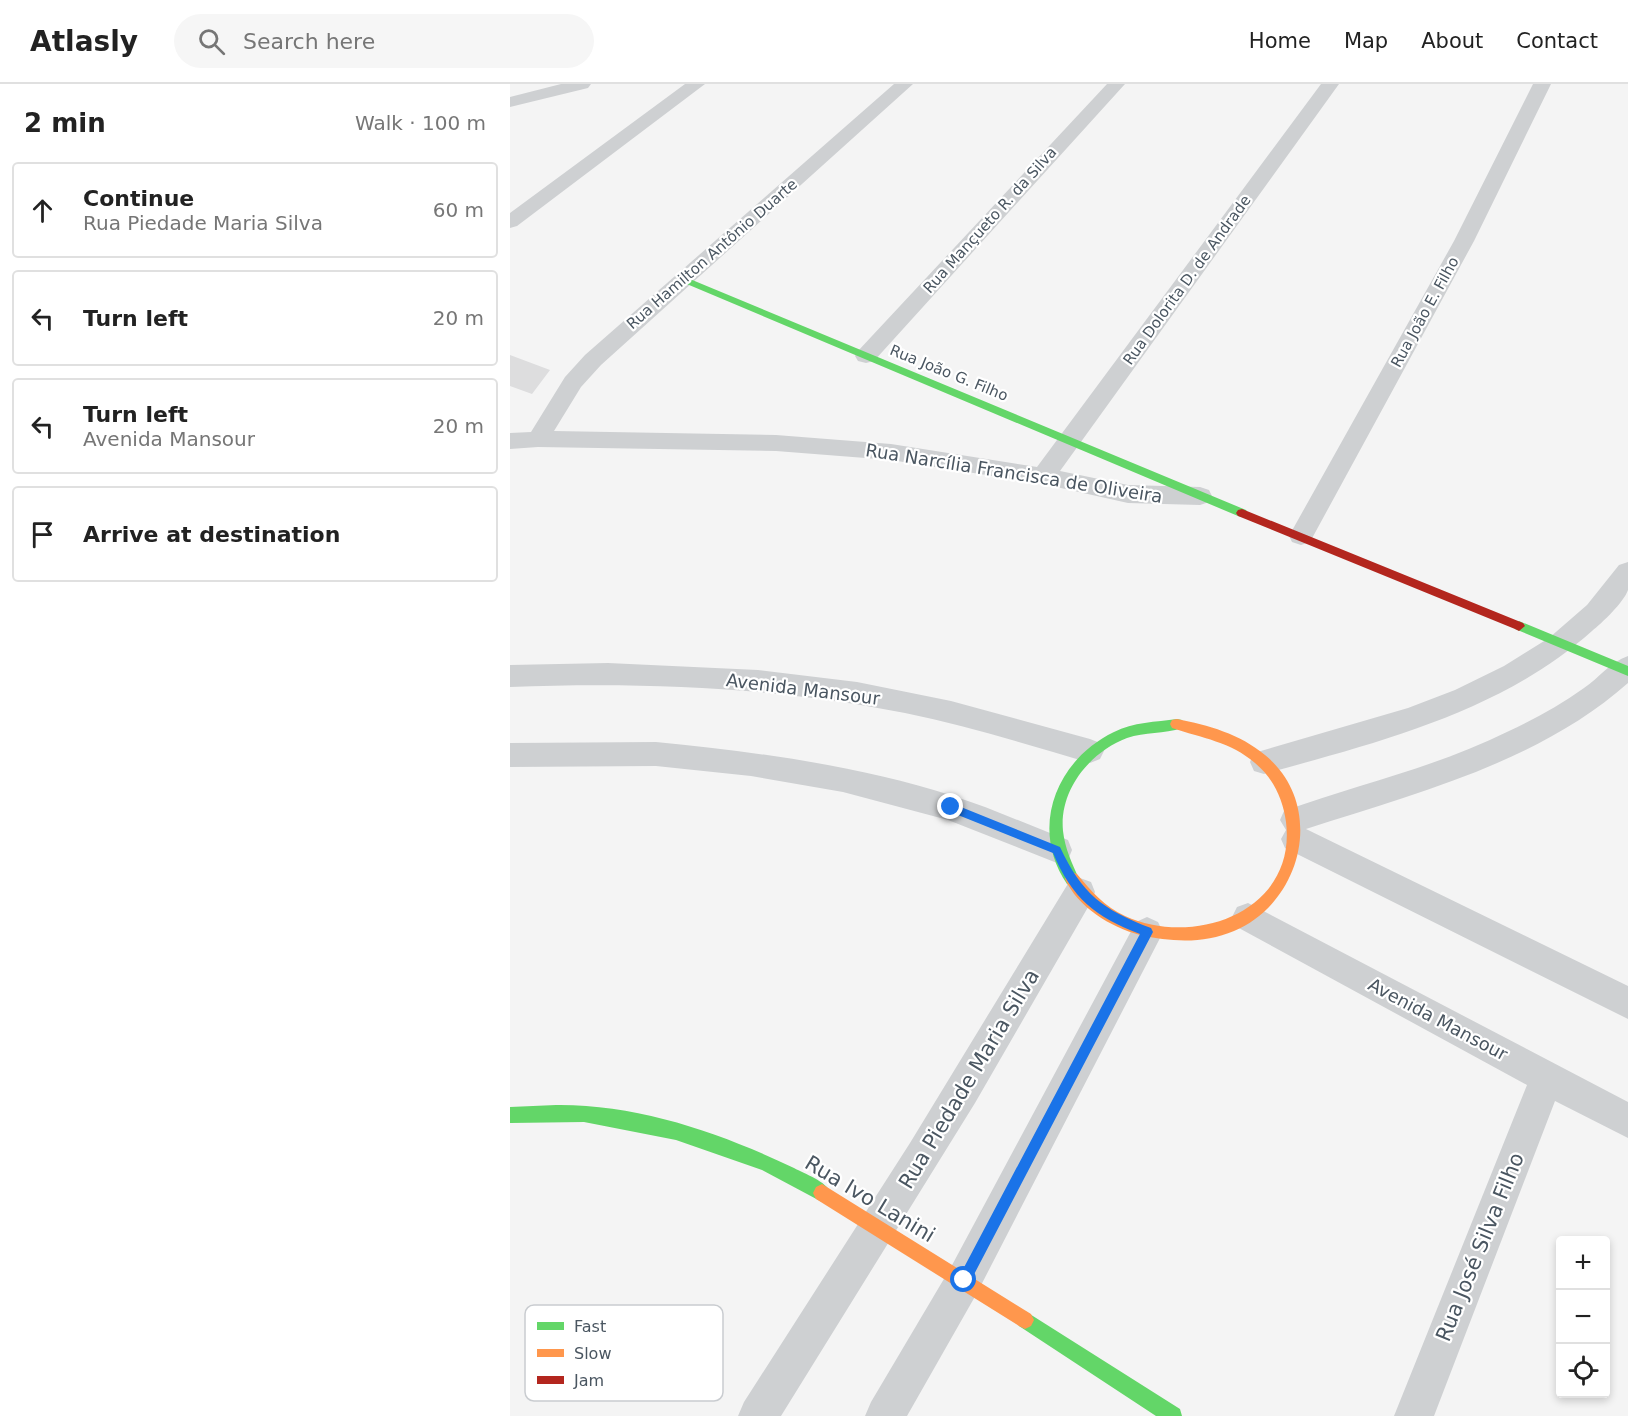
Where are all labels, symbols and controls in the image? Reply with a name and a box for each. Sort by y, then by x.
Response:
search box [174,14,594,68]
text: Atlasly [30,25,138,58]
icon: search [195,25,228,58]
text: Search here [243,29,375,54]
text: Home [1249,29,1311,53]
text: Map [1344,29,1388,53]
text: About [1421,29,1483,53]
text: Contact [1516,29,1598,53]
text: 2 min [24,108,106,138]
text: Walk · 100 m [355,111,486,135]
street label: Rua Mançueto R. da Silva [920,143,1060,297]
street label: Rua Hamilton Antônio Duarte [623,175,801,333]
text: Continue [83,186,194,211]
street label: Rua Dolorita D. de Andrade [1119,192,1255,368]
icon: ahead [26,194,59,227]
text: 60 m [433,198,484,222]
text: Rua Piedade Maria Silva [83,211,323,235]
street label: Rua João E. Filho [1387,254,1463,370]
icon: left [26,302,59,335]
text: Turn left [83,306,188,331]
text: 20 m [433,306,484,330]
street label: Rua João G. Filho [887,341,1011,405]
text: Turn left [83,402,188,427]
icon: left [26,410,59,443]
text: 20 m [433,414,484,438]
text: Avenida Mansour [83,427,255,451]
street label: Rua Narcília Francisca de Oliveira [864,439,1164,507]
icon: arrive [26,518,59,551]
text: Arrive at destination [83,522,340,547]
street label: Avenida Mansour [725,669,882,709]
route end [937,793,963,819]
street label: Rua Piedade Maria Silva [894,965,1044,1193]
street label: Avenida Mansour [1365,973,1512,1065]
street label: Rua José Silva Filho [1431,1149,1529,1345]
street label: Rua Ivo Lanini [801,1151,939,1247]
map controls [1556,1236,1610,1398]
button: + [1556,1236,1610,1290]
route start [950,1266,976,1292]
button: − [1556,1290,1610,1344]
legend [525,1305,723,1401]
text: Fast [574,1317,606,1336]
text: Slow [574,1344,611,1363]
button: locate [1556,1344,1610,1398]
text: Jam [573,1371,604,1390]

